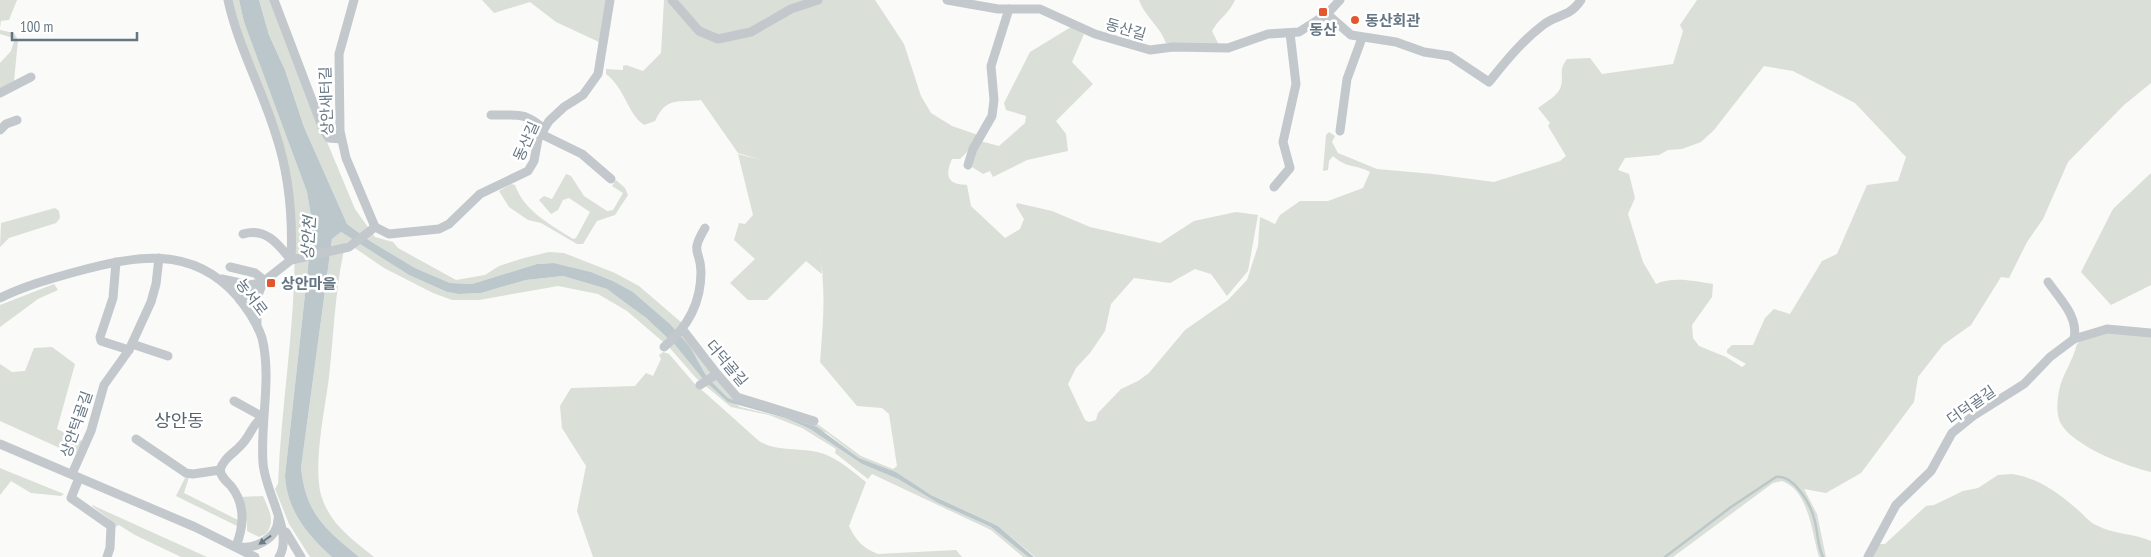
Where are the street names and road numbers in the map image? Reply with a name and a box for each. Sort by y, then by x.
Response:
street label: 동산길 [1103,14,1149,44]
street label: 상안새터길 [315,66,337,136]
street label: 동산길 [509,118,543,164]
street label: 농서로 [232,275,272,319]
street label: 더덕골길 [702,336,752,390]
street label: 더덕골길 [1943,381,1999,429]
street label: 상안턱골길 [56,388,96,460]

